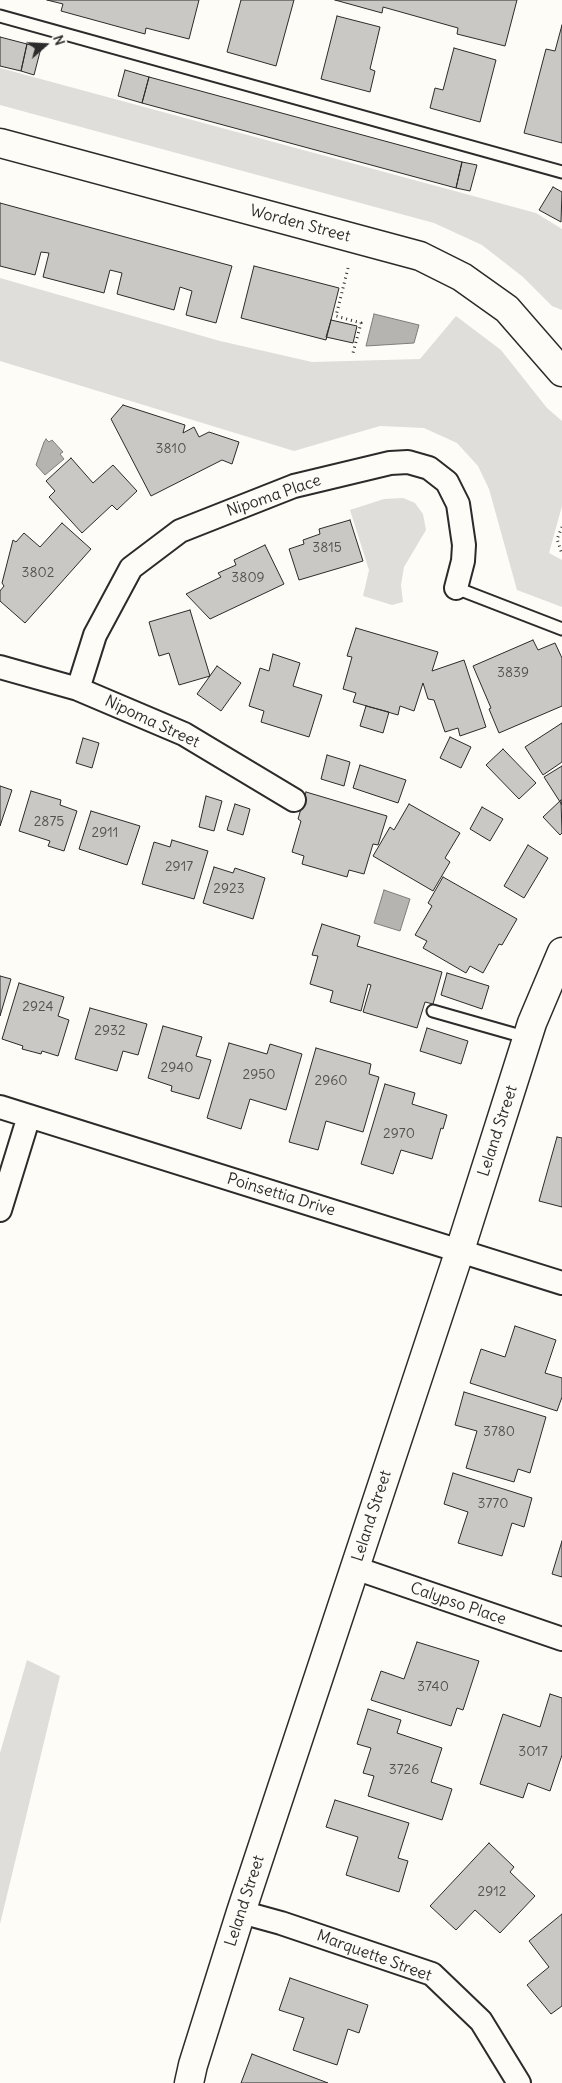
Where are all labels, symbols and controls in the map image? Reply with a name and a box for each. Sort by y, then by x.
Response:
north arrow [20,20,70,70]
text: N [49,33,69,48]
street label: Worden Street [248,201,352,247]
house number: 3810 [156,441,186,457]
street label: Nipoma Place [224,471,324,521]
house number: 3815 [312,540,342,556]
house number: 3802 [22,565,54,581]
house number: 3809 [231,570,265,586]
house number: 3839 [497,665,529,681]
street label: Nipoma Street [102,692,202,752]
house number: 2875 [34,814,64,830]
house number: 2911 [92,825,118,841]
house number: 2917 [165,859,193,875]
house number: 2923 [213,881,245,897]
house number: 2924 [22,999,54,1015]
house number: 2932 [94,1023,126,1039]
house number: 2940 [160,1060,194,1076]
house number: 2950 [243,1067,275,1083]
house number: 2960 [314,1073,348,1089]
street label: Leland Street [474,1083,522,1179]
house number: 2970 [383,1126,415,1142]
street label: Poinsettia Drive [225,1169,337,1221]
house number: 3780 [483,1424,515,1440]
street label: Leland Street [348,1468,396,1564]
house number: 3770 [478,1496,508,1512]
street label: Calypso Place [408,1579,508,1629]
house number: 3740 [417,1679,449,1695]
house number: 3017 [518,1744,548,1760]
house number: 3726 [389,1762,419,1778]
street label: Leland Street [221,1853,269,1949]
house number: 2912 [478,1884,506,1900]
street label: Marquette Street [314,1926,434,1986]

